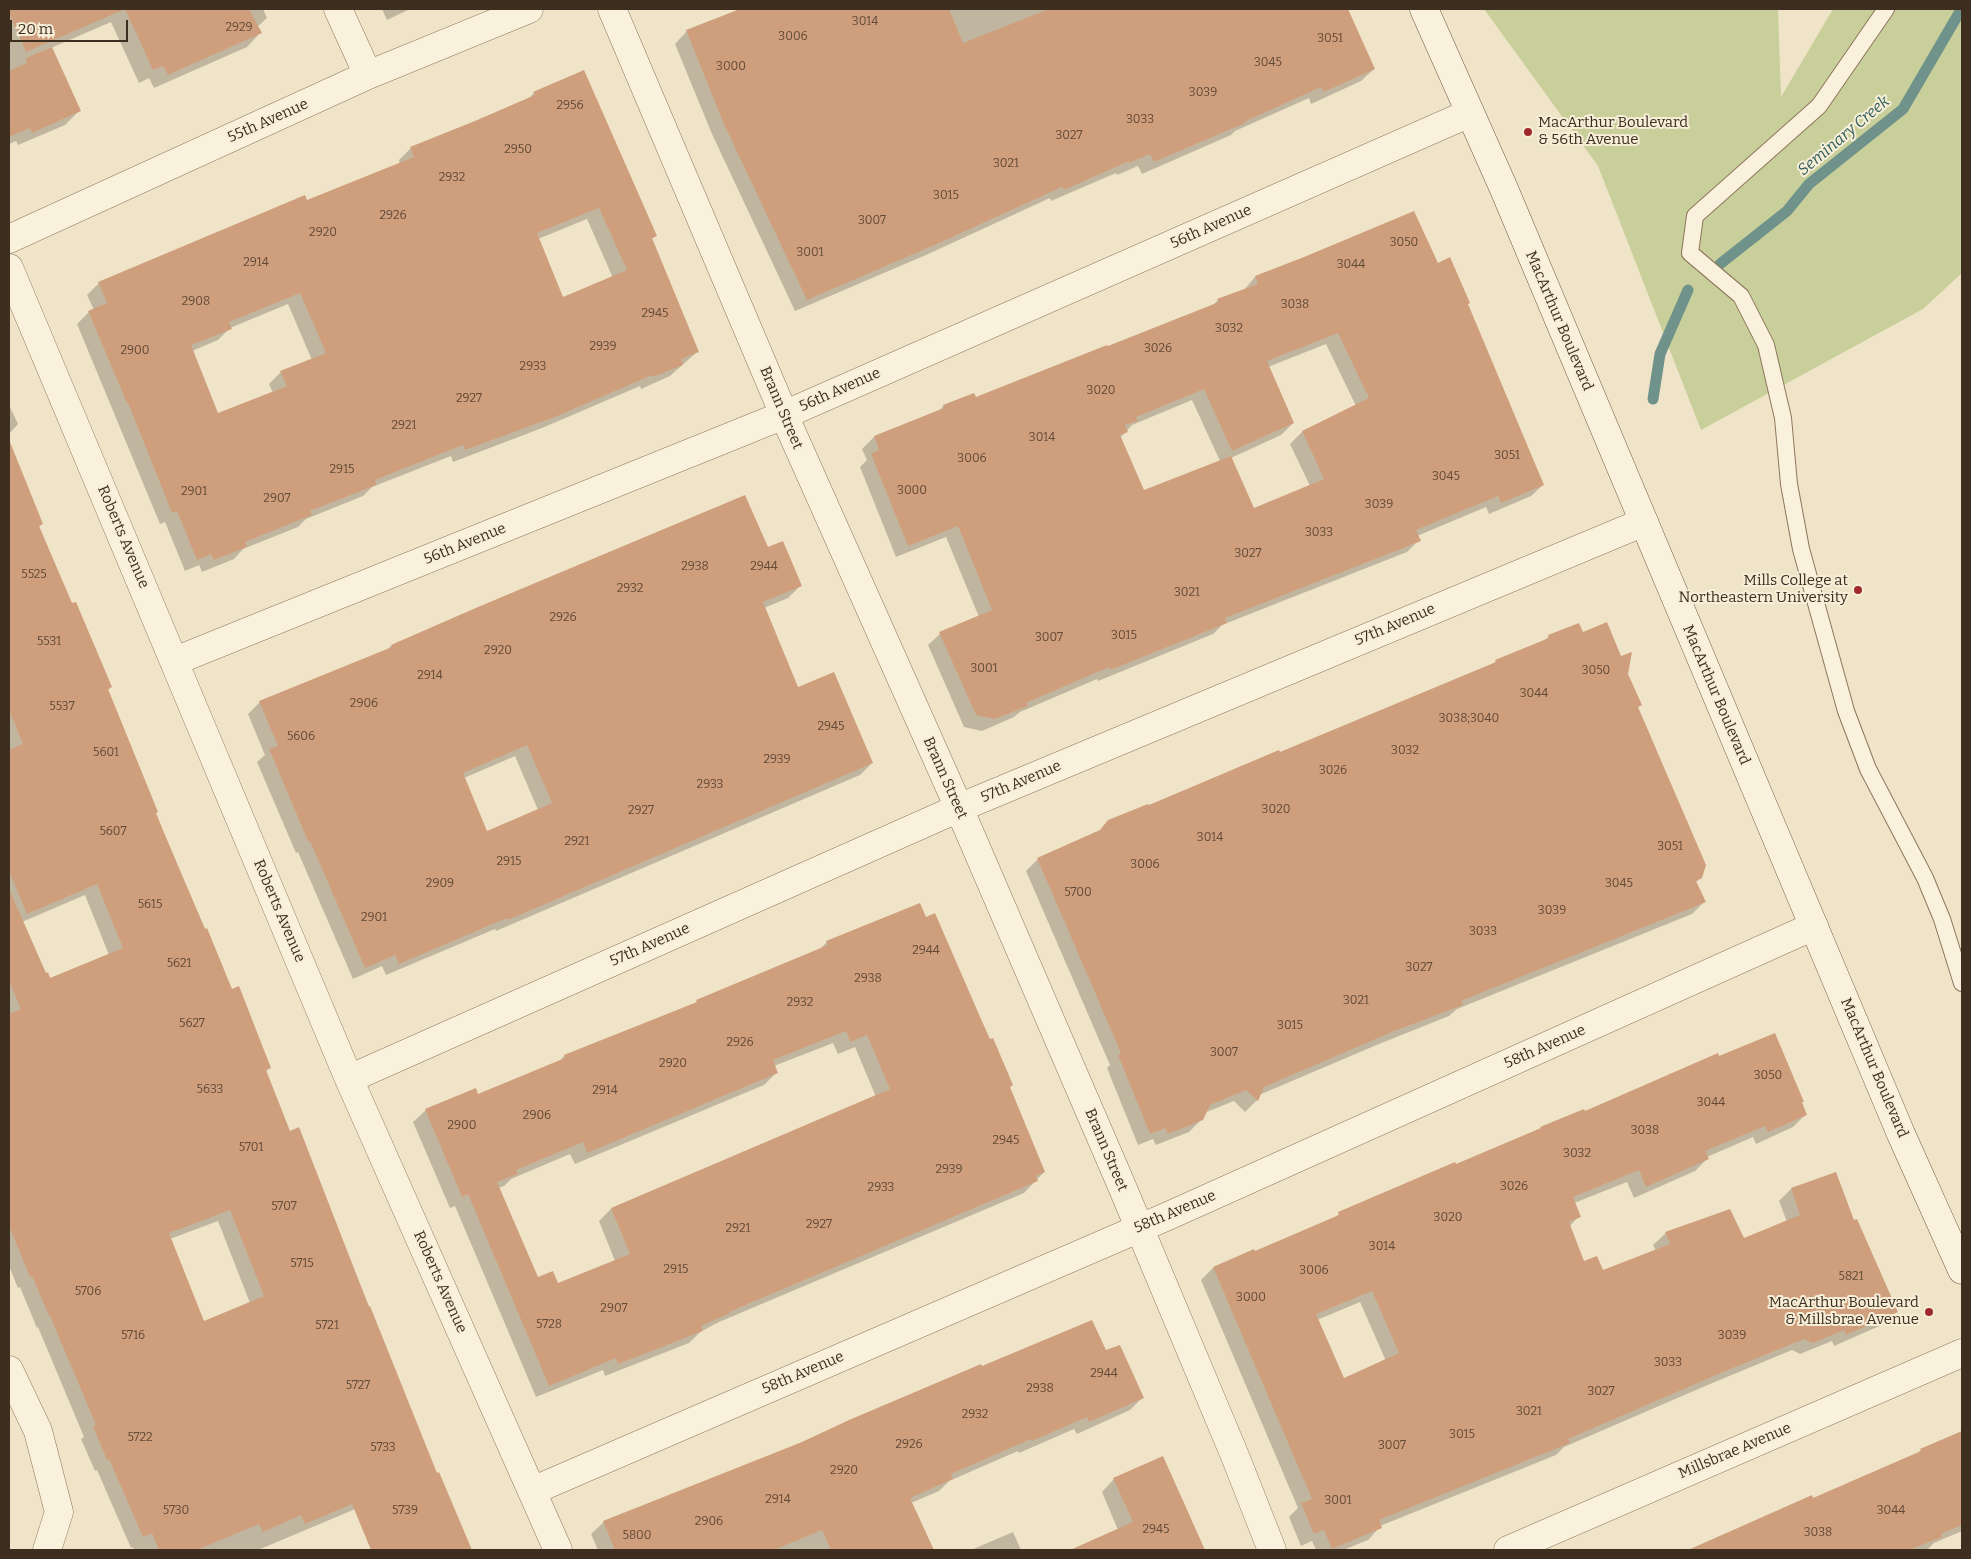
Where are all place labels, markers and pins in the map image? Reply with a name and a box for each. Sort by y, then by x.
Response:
place label: MacArthur Boulevard & 56th Avenue [1538,114,1688,149]
marker: MacArthur Boulevard & 56th Avenue [1522,126,1534,138]
place label: Mills College at Northeastern University [1679,572,1848,607]
marker: Mills College at Northeastern University [1852,584,1864,596]
place label: MacArthur Boulevard & Millsbrae Avenue [1769,1294,1919,1329]
marker: MacArthur Boulevard & Millsbrae Avenue [1923,1306,1935,1318]

